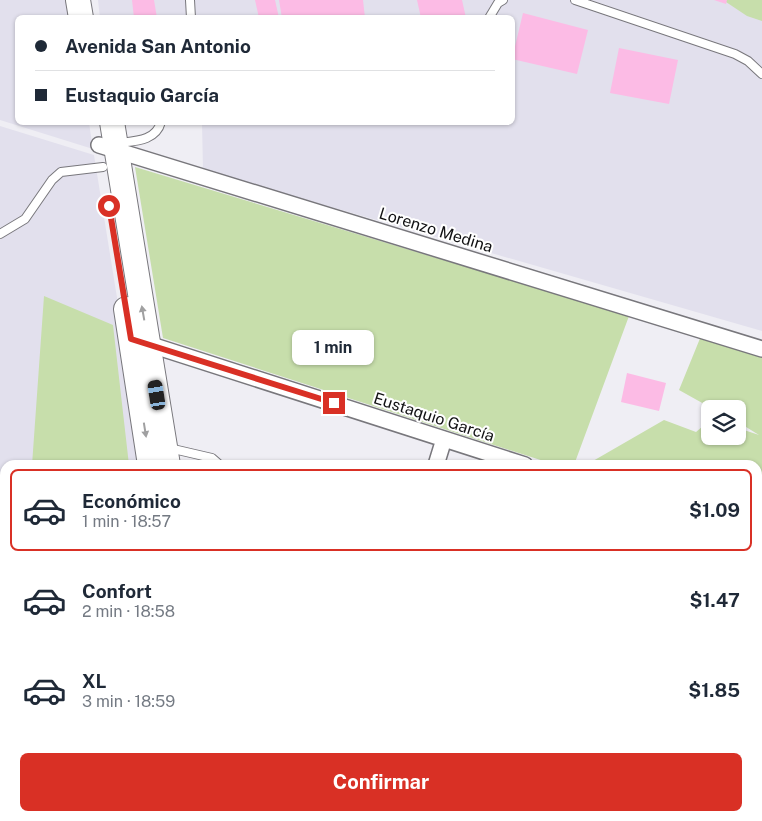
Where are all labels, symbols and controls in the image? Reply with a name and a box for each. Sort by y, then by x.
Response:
text: Avenida San Antonio [65,35,251,57]
text: Eustaquio García [65,84,219,106]
route start [98,195,120,217]
street label: Lorenzo Medina [377,204,495,256]
one-way arrow [139,305,147,321]
callout: 1 min [293,330,375,366]
text: 1 min [314,338,352,357]
car [147,379,166,411]
street label: Eustaquio García [371,389,497,445]
route end [323,392,345,414]
map controls [701,400,746,445]
button: layers [701,400,746,445]
one-way arrow [141,422,149,438]
icon: car [22,488,67,533]
text: Económico [82,490,181,512]
text: $1.09 [689,499,740,521]
text: 1 min · 18:57 [82,512,171,531]
icon: car [22,578,67,623]
text: Confort [82,580,152,602]
text: $1.47 [690,589,740,611]
text: 2 min · 18:58 [82,602,175,621]
icon: car [22,668,67,713]
text: XL [82,670,107,692]
text: $1.85 [688,679,740,701]
text: 3 min · 18:59 [82,692,175,711]
button: Confirmar [20,753,742,811]

